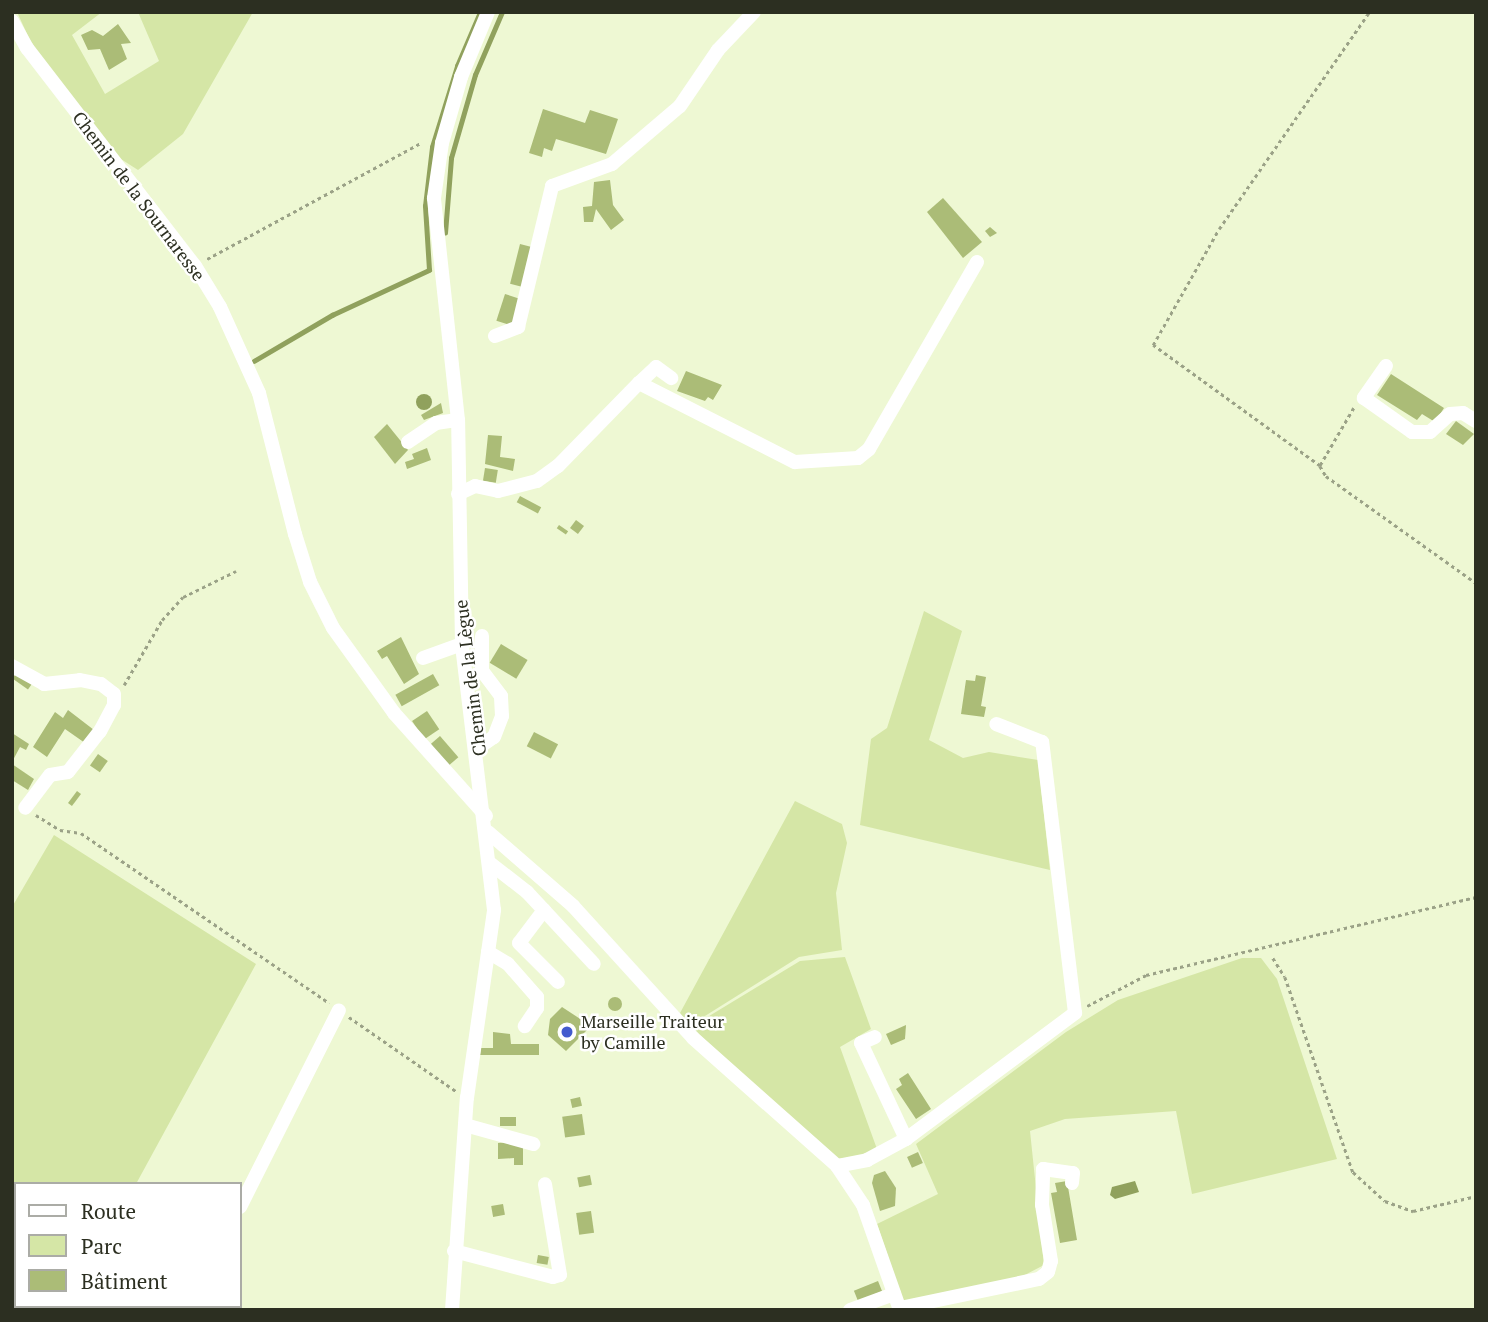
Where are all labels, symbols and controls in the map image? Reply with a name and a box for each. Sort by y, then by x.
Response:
street label: Chemin de la Sournaresse [68,107,210,285]
street label: Chemin de la Lègue [450,599,490,757]
place label: Marseille Traiteur by Camille [581,1011,724,1054]
marker: Marseille Traiteur by Camille [559,1024,575,1040]
legend [14,1182,242,1308]
text: Route [81,1197,136,1225]
text: Parc [81,1232,122,1260]
text: Bâtiment [81,1267,168,1295]

